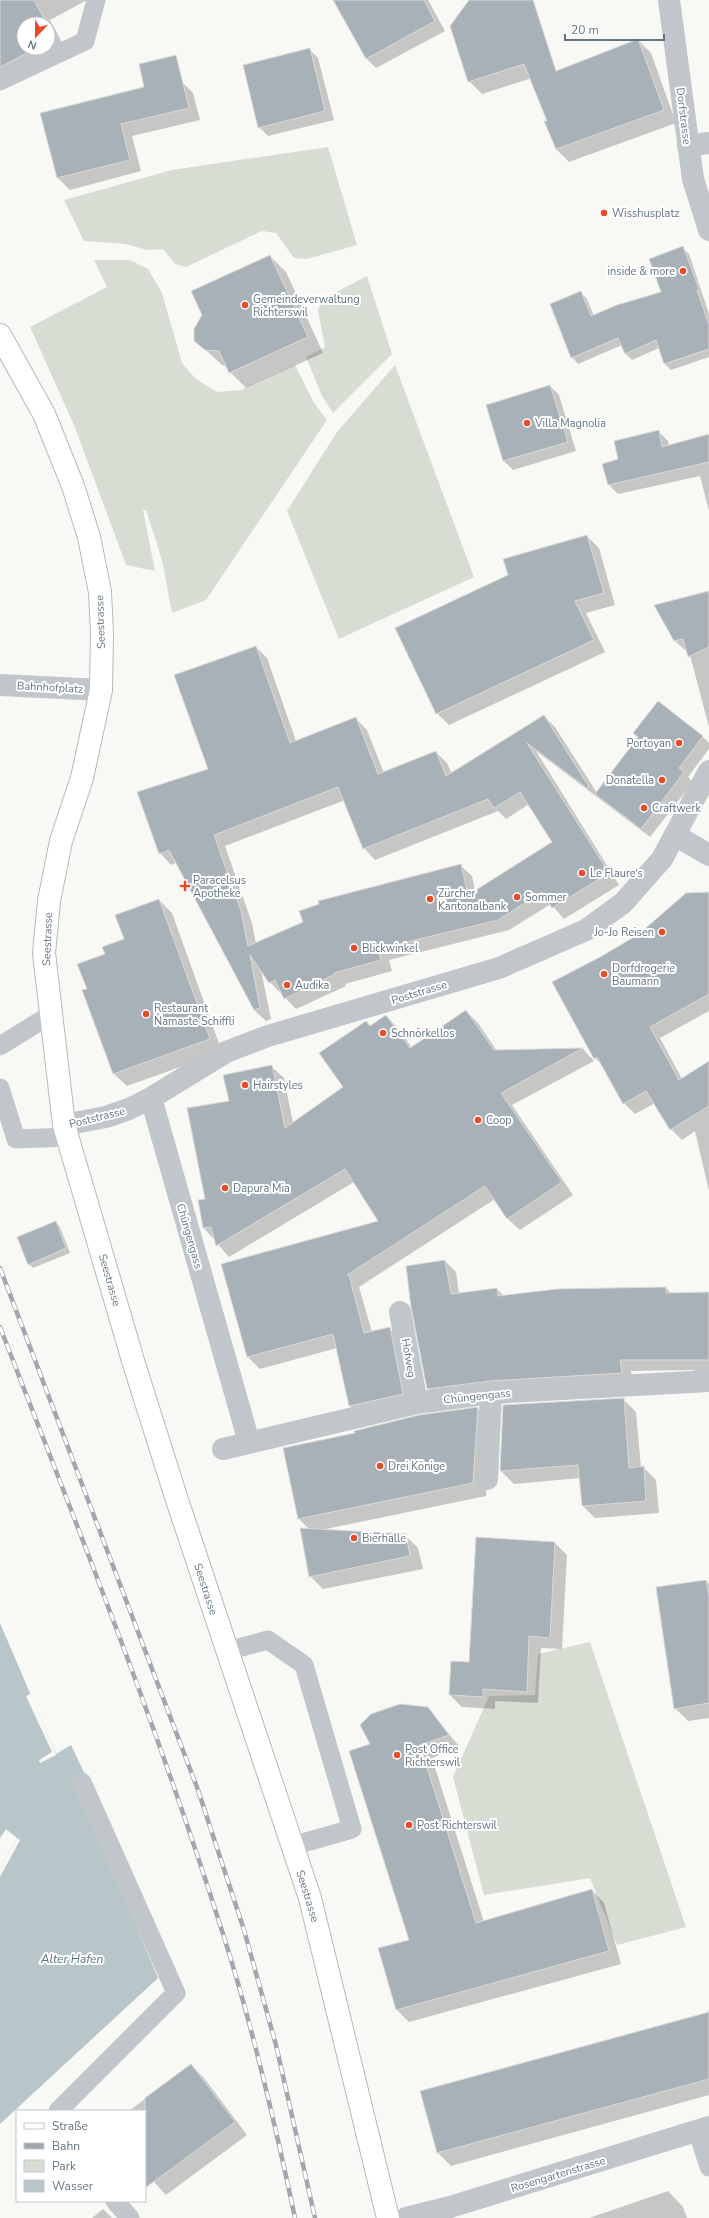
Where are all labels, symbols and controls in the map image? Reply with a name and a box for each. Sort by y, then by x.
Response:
north arrow [16,16,56,56]
scale bar [565,16,664,42]
text: 20 m [571,22,599,38]
text: N [26,36,39,53]
street label: Dorfstrasse [673,87,694,146]
place label: Wisshusplatz [612,206,679,221]
marker: Wisshusplatz [599,208,609,218]
place label: inside & more [608,264,675,279]
marker: inside & more [678,266,688,276]
place label: Gemeindeverwaltung Richterswil [253,292,360,320]
marker: Gemeindeverwaltung Richterswil [240,300,250,310]
place label: Villa Magnolia [534,416,606,431]
marker: Villa Magnolia [522,418,532,428]
street label: Seestrasse [92,595,109,649]
street label: Bahnhofplatz [17,678,83,697]
place label: Portoyan [626,736,671,751]
marker: Portoyan [674,738,684,748]
place label: Donatella [606,773,654,788]
marker: Donatella [657,775,667,785]
place label: Craftwerk [652,801,701,816]
marker: Craftwerk [639,803,649,813]
place label: Le Flaure‘s [590,866,643,881]
marker: Le Flaure‘s [577,868,587,878]
place label: Paracelsus Apotheke [193,873,246,901]
marker: Paracelsus Apotheke [180,881,190,891]
place label: Zürcher Kantonalbank [438,886,507,914]
place label: Sommer [525,890,567,905]
marker: Sommer [512,892,522,902]
marker: Zürcher Kantonalbank [425,894,435,904]
street label: Seestrasse [39,912,56,966]
place label: Jo-Jo Reisen [593,925,654,940]
marker: Jo-Jo Reisen [657,927,667,937]
place label: Blickwinkel [362,941,419,956]
marker: Blickwinkel [349,943,359,953]
place label: Dorfdrogerie Baumann [612,961,675,989]
marker: Dorfdrogerie Baumann [599,969,609,979]
street label: Poststrasse [390,977,449,1008]
place label: Audika [295,978,330,993]
marker: Audika [282,980,292,990]
place label: Restaurant Namaste Schiffli [154,1001,235,1029]
marker: Restaurant Namaste Schiffli [141,1009,151,1019]
place label: Schnörkellos [391,1026,455,1041]
marker: Schnörkellos [378,1028,388,1038]
place label: Hairstyles [253,1078,303,1093]
marker: Hairstyles [240,1080,250,1090]
street label: Poststrasse [68,1103,127,1132]
place label: Coop [486,1113,512,1128]
marker: Coop [473,1115,483,1125]
place label: Dapura Mia [233,1181,290,1196]
marker: Dapura Mia [220,1183,230,1193]
street label: Chüngengass [173,1202,206,1271]
street label: Seestrasse [95,1252,124,1308]
street label: Hofweg [398,1337,419,1379]
street label: Chüngengass [443,1386,511,1407]
place label: Drei Könige [388,1459,445,1474]
marker: Drei Könige [375,1461,385,1471]
place label: Bierhalle [362,1531,406,1546]
marker: Bierhalle [349,1533,359,1543]
street label: Seestrasse [190,1561,221,1617]
place label: Post Office Richterswil [405,1742,461,1770]
marker: Post Office Richterswil [392,1750,402,1760]
place label: Post Richterswil [417,1818,498,1833]
marker: Post Richterswil [404,1820,414,1830]
street label: Seestrasse [292,1868,323,1924]
water label: Alter Hafen [40,1951,103,1967]
legend [16,2110,146,2202]
text: Straße [52,2118,88,2134]
text: Bahn [52,2138,80,2154]
street label: Rosengartenstrasse [509,2153,608,2196]
text: Park [52,2158,77,2174]
text: Wasser [52,2178,94,2194]

